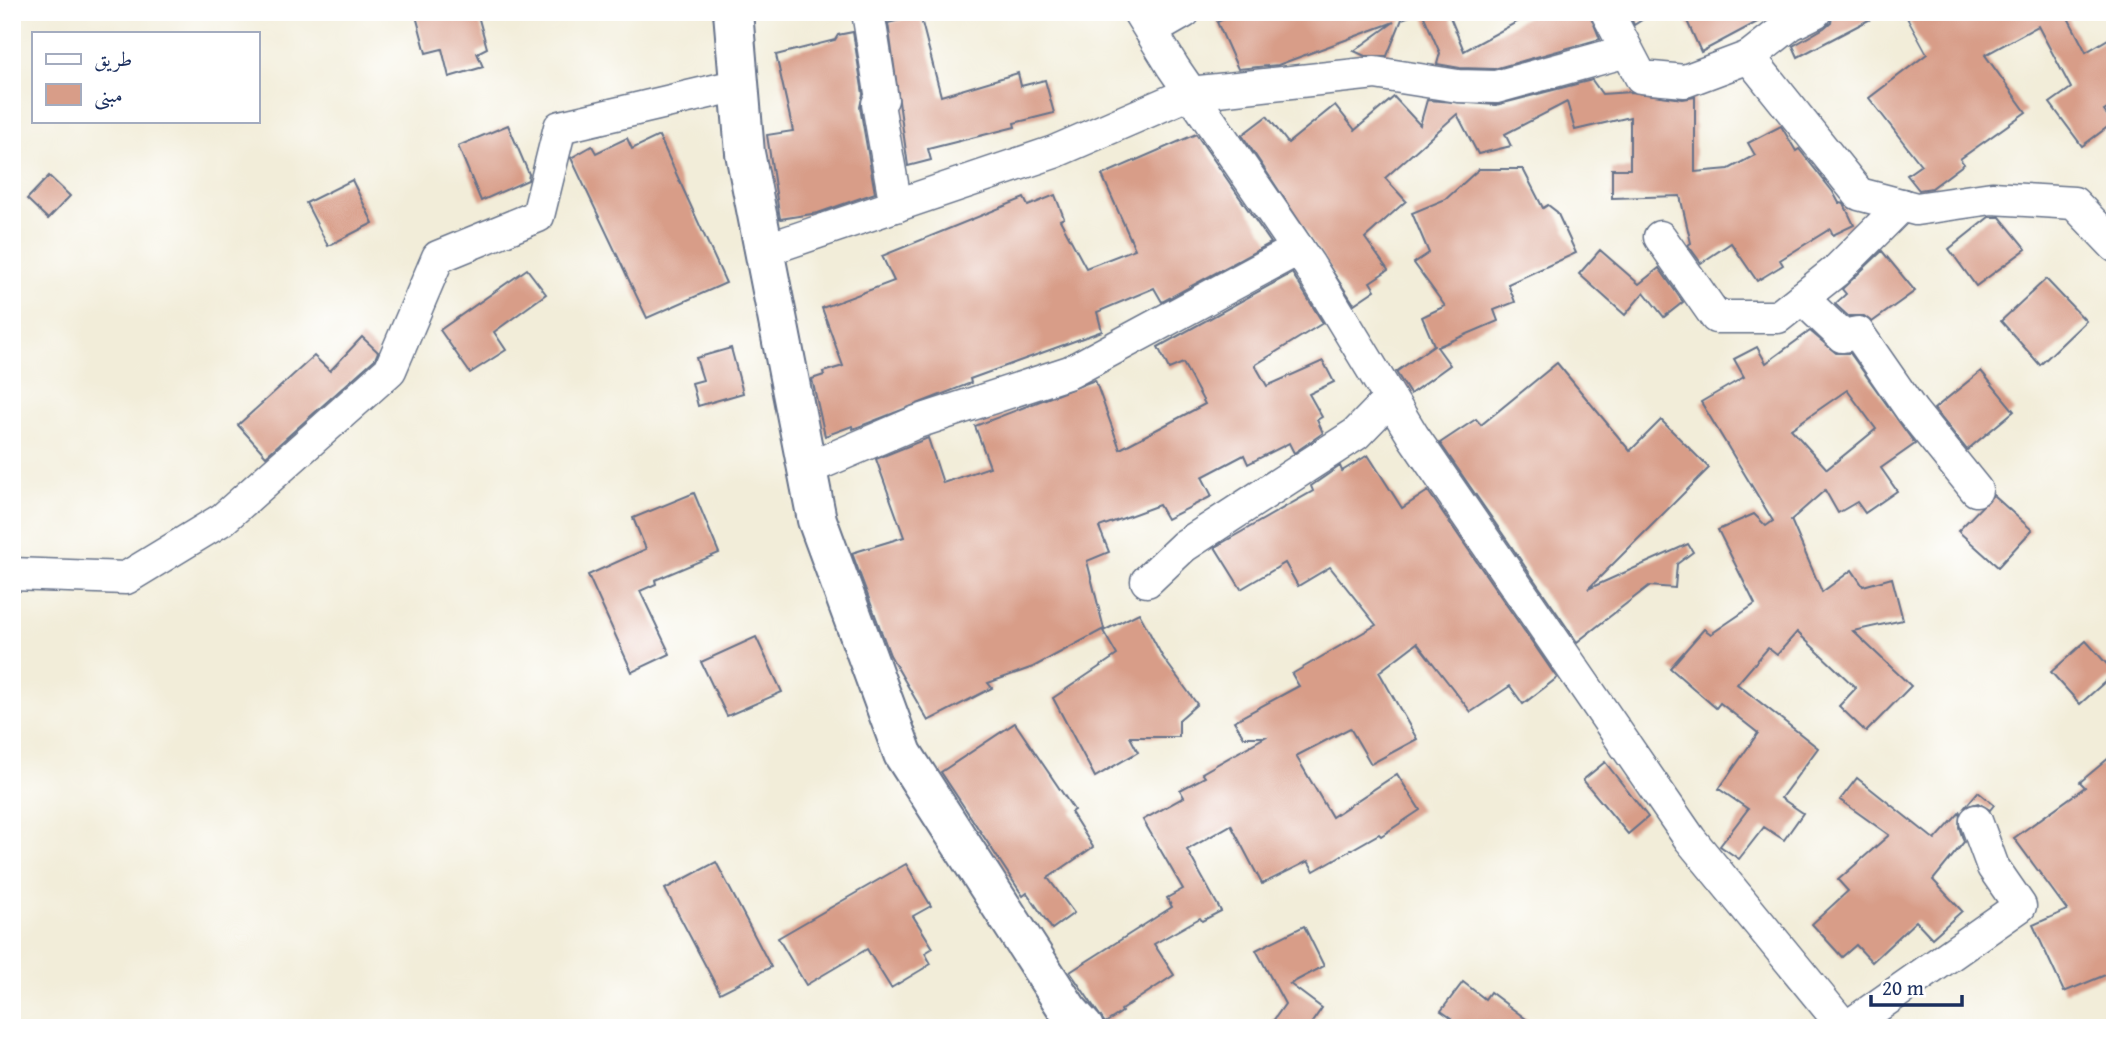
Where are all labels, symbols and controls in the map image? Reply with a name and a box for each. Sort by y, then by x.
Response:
legend [32,32,259,122]
text: طريق [94,43,132,74]
text: مبنى [94,79,123,110]
scale bar [1871,963,1962,1007]
text: 20 m [1882,972,1924,1003]

